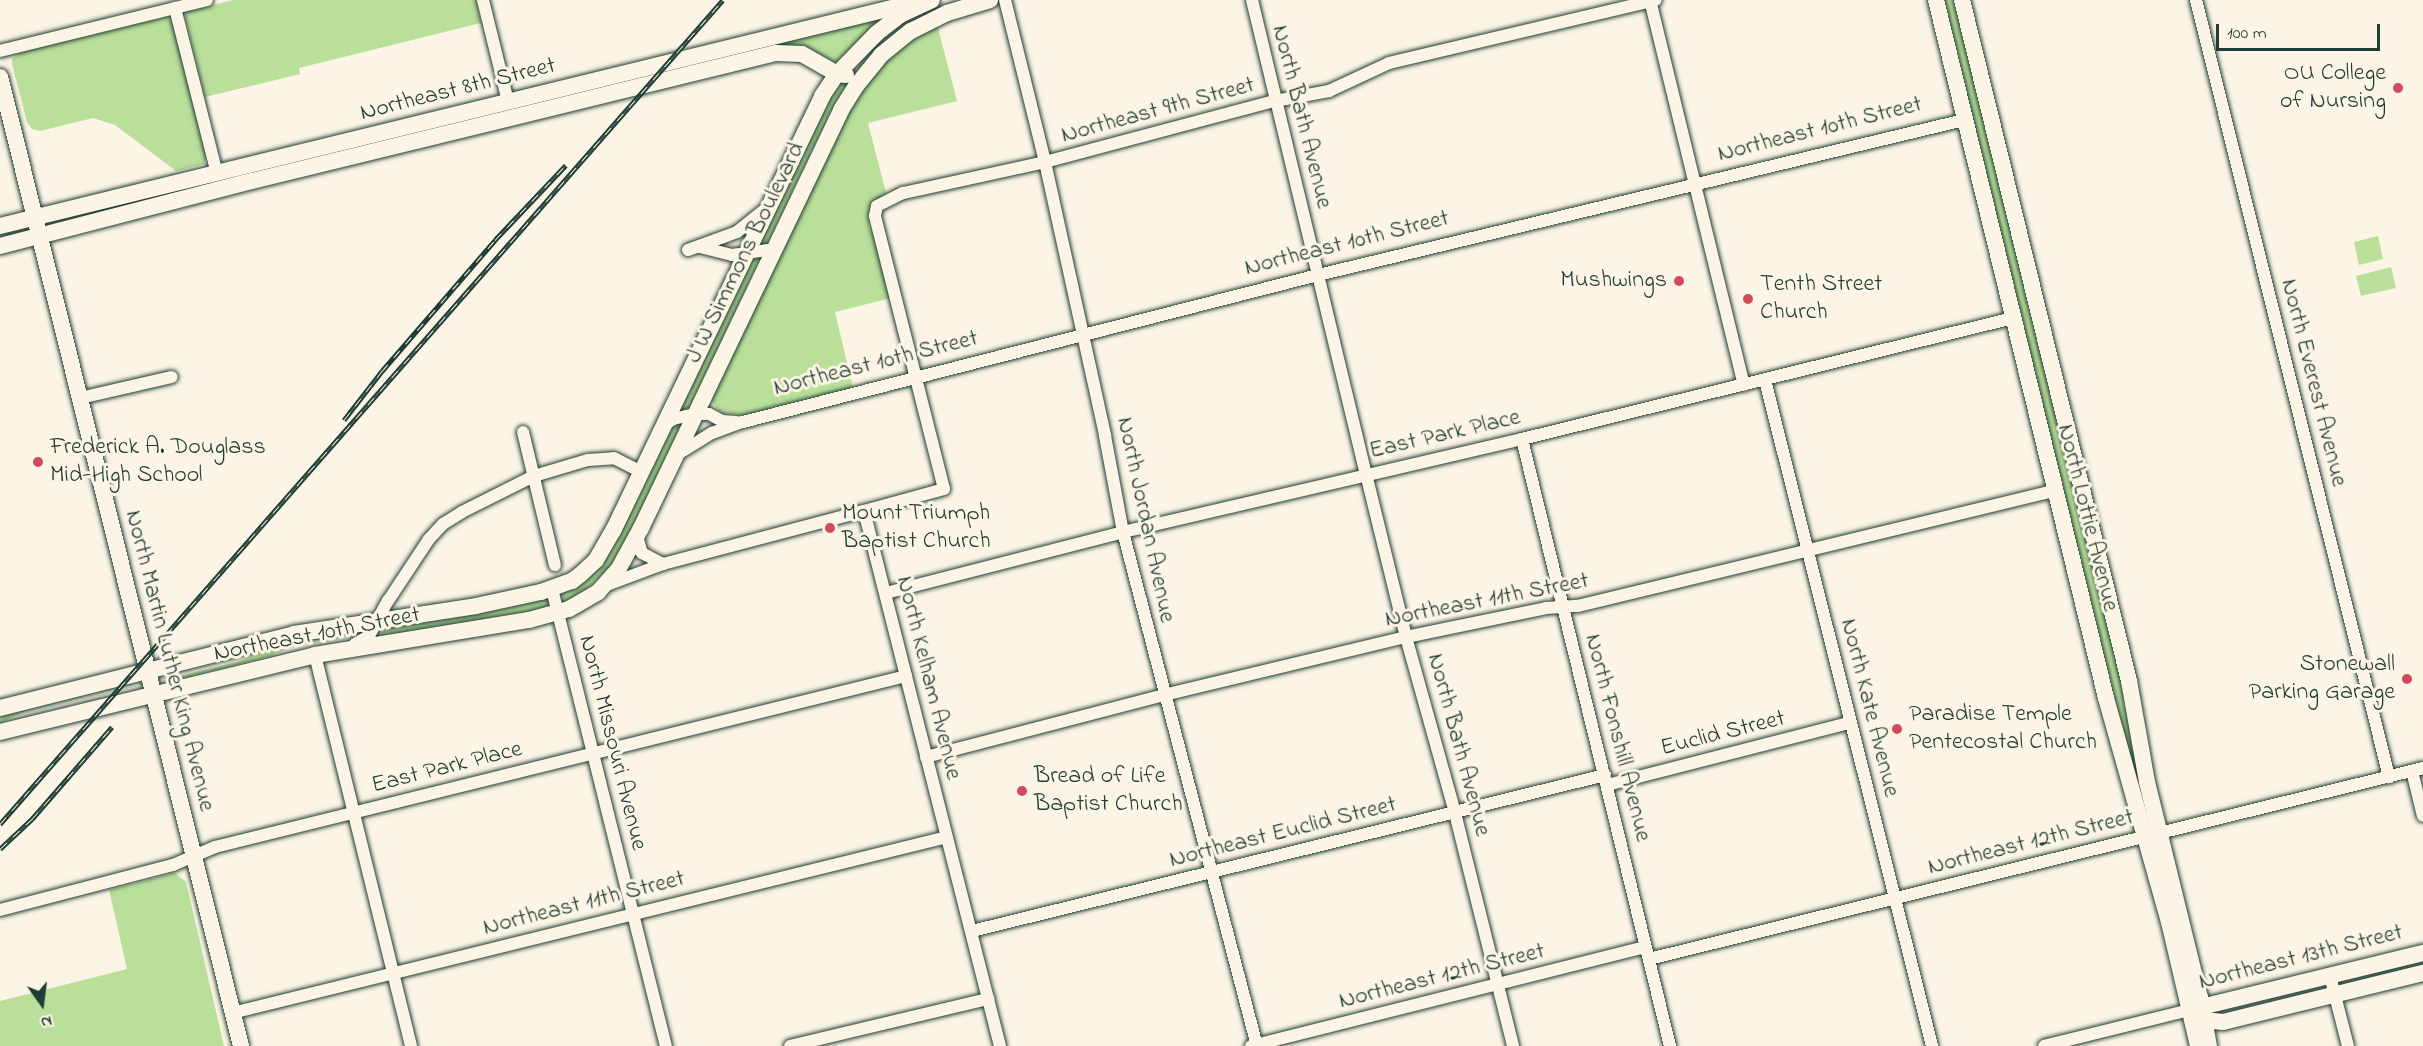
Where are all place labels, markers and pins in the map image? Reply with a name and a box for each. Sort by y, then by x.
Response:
place label: OU College of Nursing [2280,60,2386,116]
marker: OU College of Nursing [2391,81,2405,95]
place label: Mushwings [1560,267,1667,295]
place label: Tenth Street Church [1760,271,1882,327]
marker: Mushwings [1672,274,1686,288]
marker: Tenth Street Church [1741,292,1755,306]
place label: Frederick A. Douglass Mid-High School [50,434,266,490]
marker: Frederick A. Douglass Mid-High School [31,455,45,469]
place label: Mount Triumph Baptist Church [842,500,991,556]
marker: Mount Triumph Baptist Church [823,521,837,535]
place label: Stonewall Parking Garage [2249,651,2395,707]
marker: Stonewall Parking Garage [2400,672,2414,686]
place label: Paradise Temple Pentecostal Church [1909,701,2097,757]
marker: Paradise Temple Pentecostal Church [1890,722,1904,736]
place label: Bread of Life Baptist Church [1034,763,1183,819]
marker: Bread of Life Baptist Church [1015,784,1029,798]

